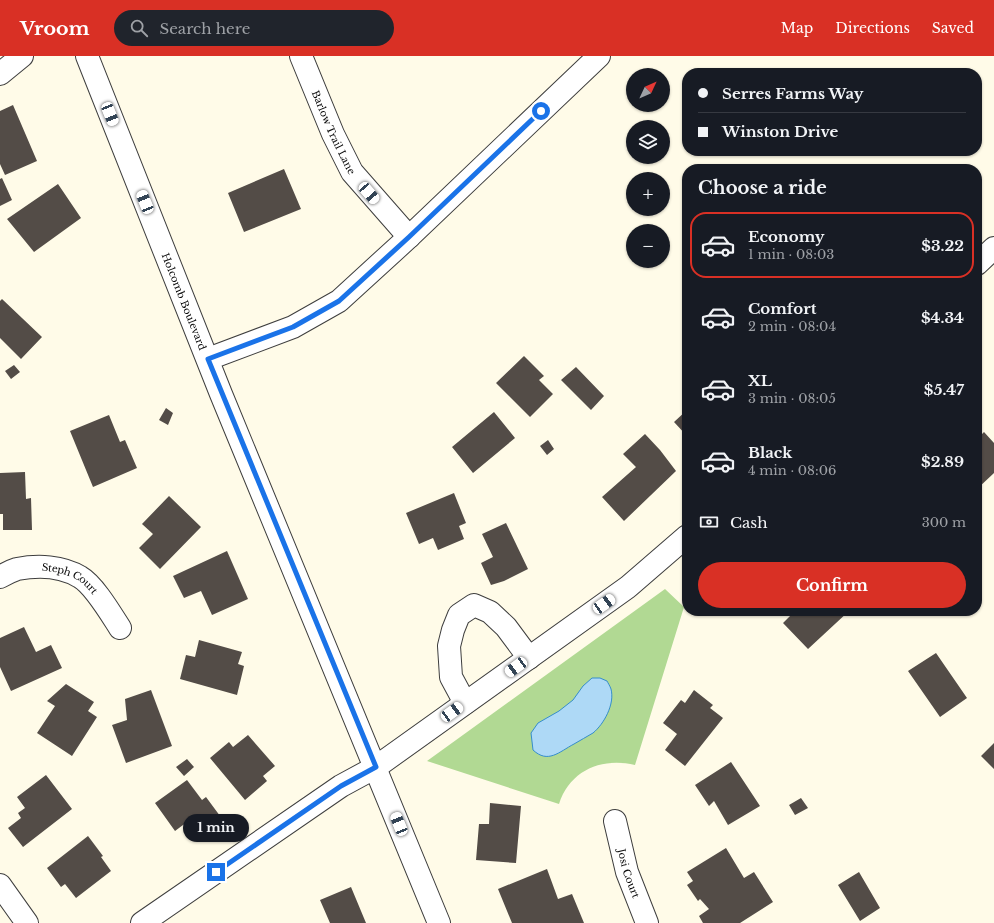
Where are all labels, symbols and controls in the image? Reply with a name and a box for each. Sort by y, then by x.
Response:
search box [114,10,394,46]
text: Vroom [20,17,90,40]
icon: search [128,17,150,39]
text: Search here [160,19,250,38]
text: Map [781,19,813,37]
text: Directions [835,19,910,37]
text: Saved [932,19,974,37]
north arrow [626,68,670,112]
map controls [626,68,670,268]
text: Serres Farms Way [722,84,863,103]
street label: Barlow Trail Lane [309,88,359,177]
car [100,101,120,127]
route start [532,102,550,120]
button: layers [626,120,670,164]
text: Winston Drive [722,122,838,141]
button: + [626,172,670,216]
text: Choose a ride [698,177,827,199]
car [357,180,381,206]
car [135,189,155,215]
button: − [626,224,670,268]
icon: car [700,227,736,263]
text: Economy [748,227,825,246]
text: $3.22 [921,236,964,255]
text: 1 min · 08:03 [748,246,834,263]
street label: Holcomb Boulevard [159,251,210,352]
icon: car [700,299,736,335]
text: Comfort [748,299,816,318]
text: $4.34 [921,308,964,327]
text: 2 min · 08:04 [748,318,836,335]
icon: car [700,371,736,407]
text: XL [748,371,772,390]
text: $5.47 [924,380,964,399]
text: 3 min · 08:05 [748,390,836,407]
icon: car [700,443,736,479]
text: Black [748,443,792,462]
text: $2.89 [921,452,964,471]
text: 4 min · 08:06 [748,462,836,479]
icon: cash [698,511,720,533]
text: Cash [730,513,767,532]
text: 300 m [922,514,966,531]
street label: Steph Court [42,560,101,597]
button: Confirm [698,562,966,608]
car [591,592,617,616]
car [503,655,529,679]
car [439,700,465,724]
car [389,811,409,837]
callout: 1 min [183,814,249,842]
text: 1 min [197,819,235,836]
street label: Josi Court [615,845,643,900]
route end [207,863,225,881]

